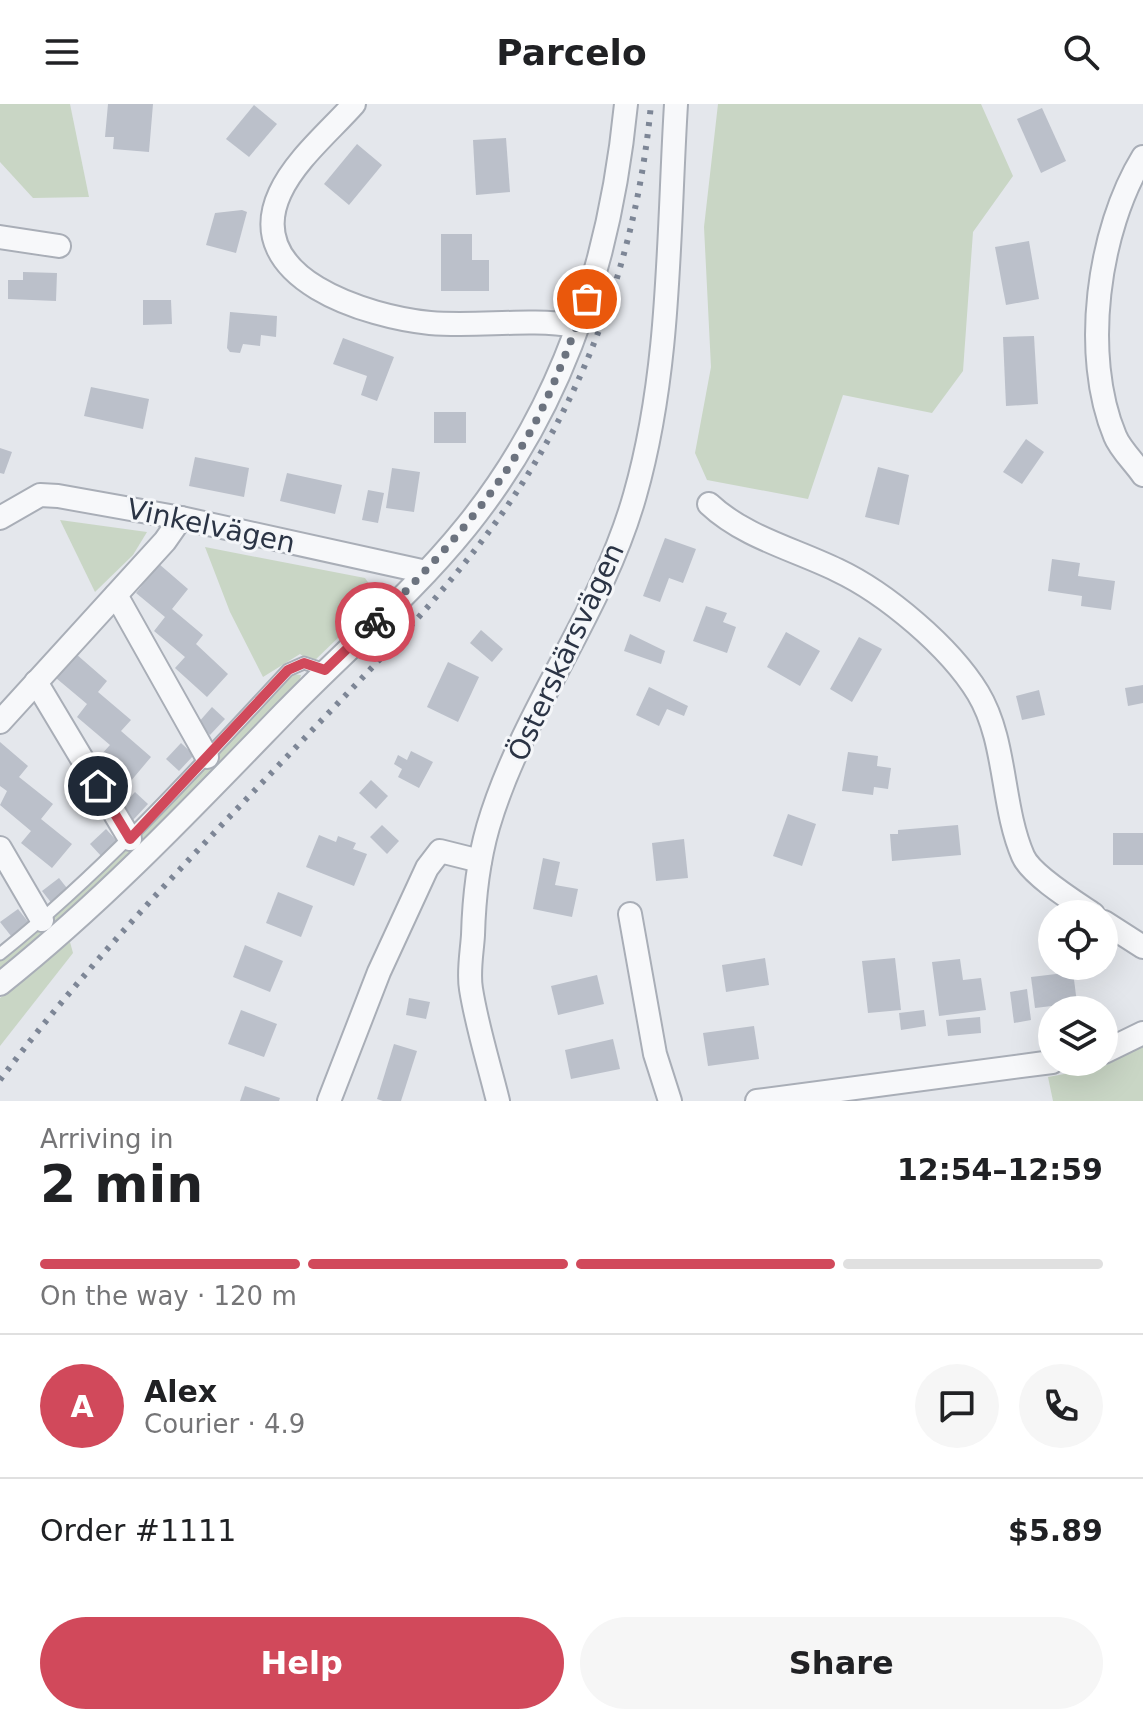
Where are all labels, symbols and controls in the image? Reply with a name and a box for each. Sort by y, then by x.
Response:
icon: menu [40,30,84,74]
icon: search [1059,30,1103,74]
text: Parcelo [496,32,647,73]
pin [553,265,621,333]
icon: bag [565,277,609,321]
street label: Vinkelvägen [124,492,298,560]
street label: Österskärsvägen [500,537,631,766]
courier [335,582,415,662]
icon: bike [353,600,397,644]
pin [64,752,132,820]
icon: home [76,764,120,808]
map controls [1038,900,1118,1076]
button: locate [1038,900,1118,980]
button: layers [1038,996,1118,1076]
text: Arriving in [40,1124,174,1154]
text: 12:54–12:59 [897,1152,1103,1187]
text: 2 min [40,1154,203,1214]
text: On the way · 120 m [40,1281,297,1311]
button: chat [915,1364,999,1448]
button: phone [1019,1364,1103,1448]
text: Alex [144,1374,217,1409]
text: A [70,1389,94,1424]
text: Courier · 4.9 [144,1409,305,1439]
text: Order #1111 [40,1513,236,1548]
text: $5.89 [1008,1513,1103,1548]
button: Help [40,1617,564,1709]
button: Share [580,1617,1103,1709]

